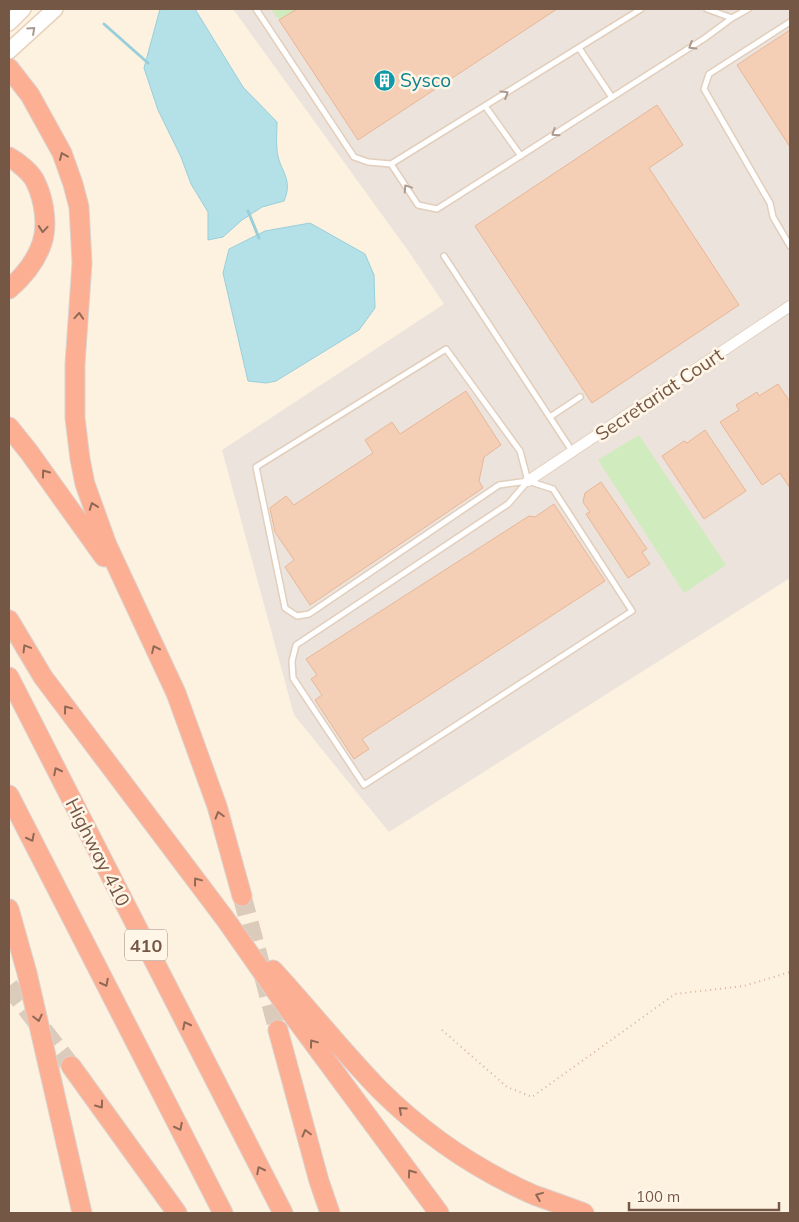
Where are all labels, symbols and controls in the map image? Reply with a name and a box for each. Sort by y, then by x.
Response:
one-way arrow [26,27,35,36]
one-way arrow [688,39,697,49]
building icon: Sysco [372,68,396,92]
place label: Sysco [400,68,451,92]
one-way arrow [499,90,508,100]
one-way arrow [552,127,561,137]
one-way arrow [58,152,69,161]
one-way arrow [404,184,413,194]
one-way arrow [38,225,49,233]
one-way arrow [73,311,84,319]
street label: Secretariat Court [590,342,728,446]
one-way arrow [42,470,51,479]
one-way arrow [89,503,99,511]
one-way arrow [22,645,32,654]
one-way arrow [151,645,161,654]
one-way arrow [65,706,73,715]
one-way arrow [53,767,63,776]
street label: Highway 410 [60,794,136,910]
one-way arrow [215,812,225,820]
one-way arrow [25,833,35,842]
one-way arrow [194,878,202,887]
road number: 410 [125,930,167,960]
one-way arrow [99,978,109,987]
one-way arrow [32,1014,43,1023]
one-way arrow [182,1021,192,1030]
one-way arrow [311,1040,319,1049]
one-way arrow [94,1099,103,1109]
one-way arrow [398,1107,407,1116]
one-way arrow [173,1122,183,1131]
one-way arrow [301,1130,311,1138]
one-way arrow [256,1166,266,1175]
one-way arrow [408,1170,417,1179]
scale bar [629,1180,779,1212]
text: 100 m [636,1187,680,1206]
one-way arrow [535,1192,543,1202]

